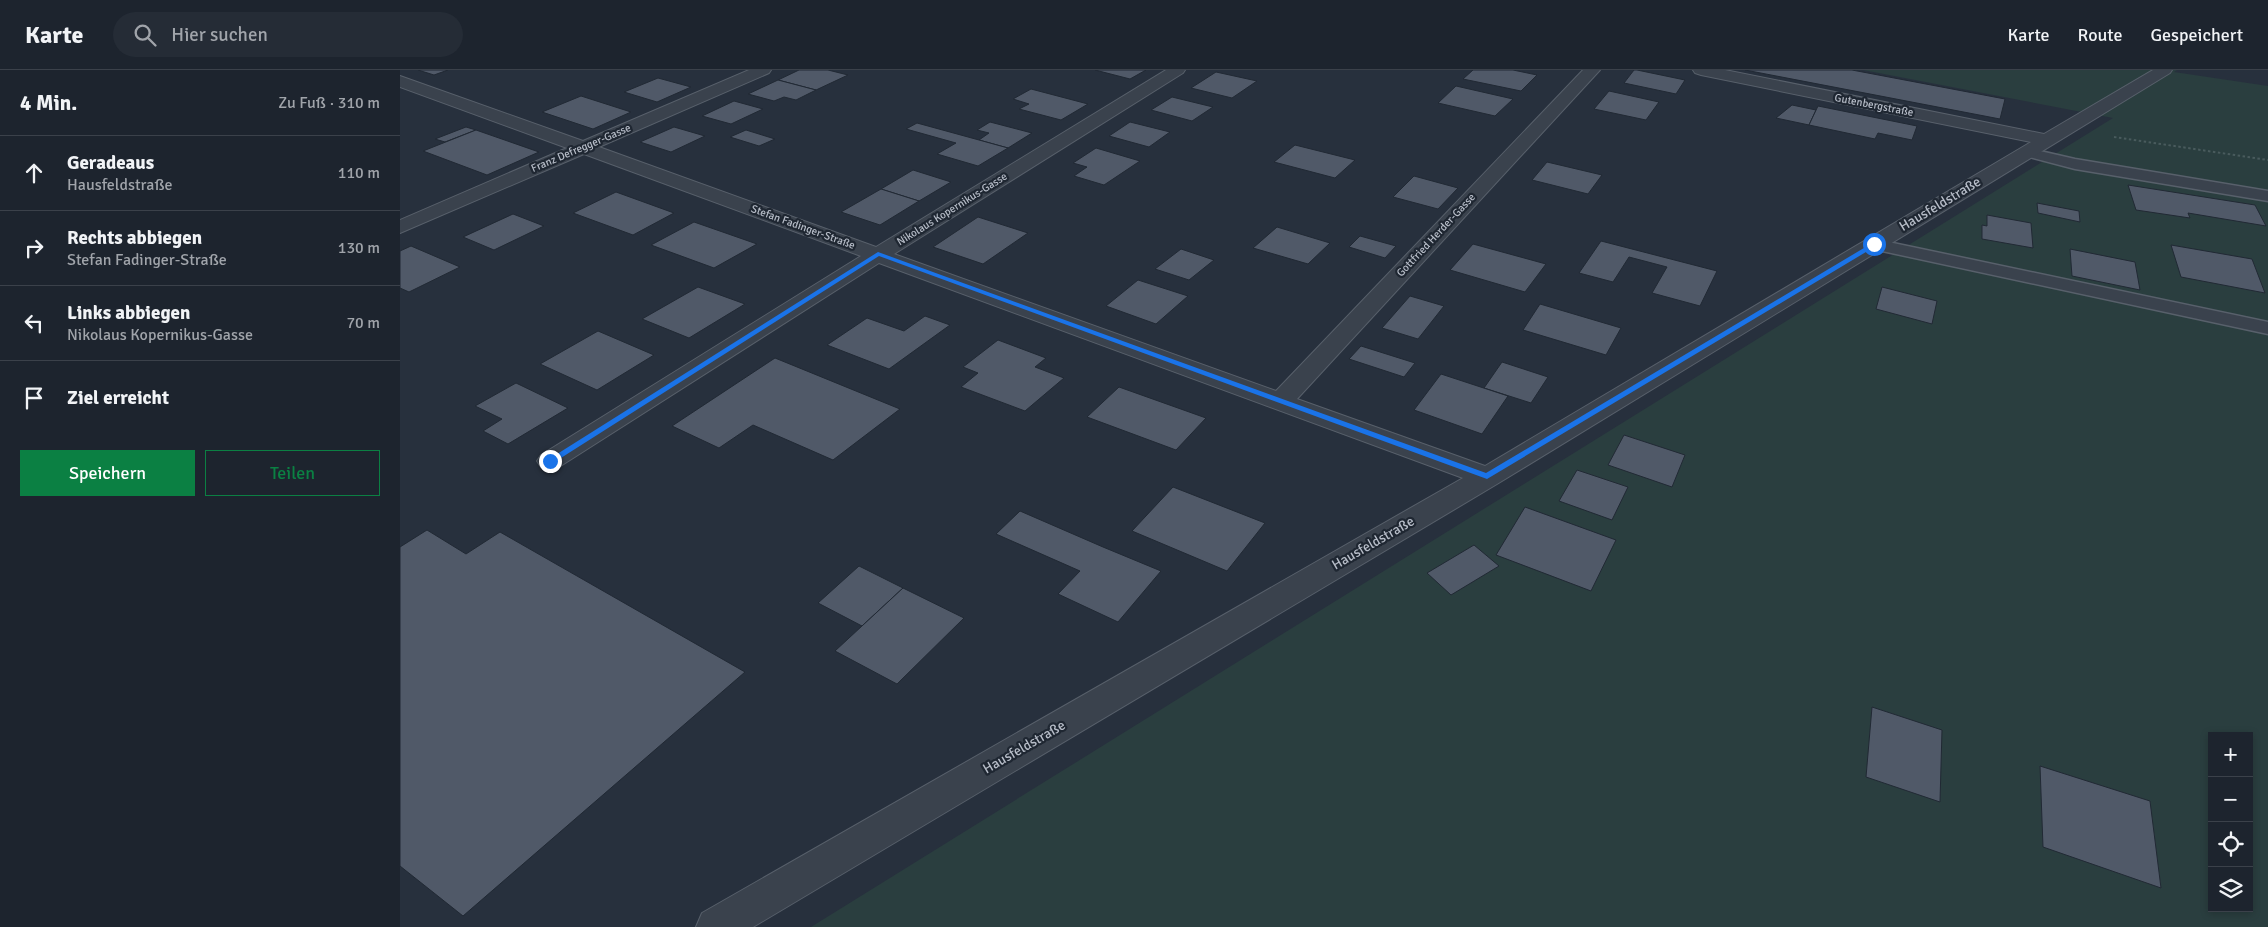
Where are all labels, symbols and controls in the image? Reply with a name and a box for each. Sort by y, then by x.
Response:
search box [113,12,463,57]
text: Karte [25,20,83,50]
icon: search [131,21,159,49]
text: Hier suchen [171,23,268,47]
text: Karte [2008,24,2050,46]
text: Route [2078,24,2123,46]
text: Gespeichert [2151,24,2243,46]
text: 4 Min. [20,90,77,116]
street label: Gutenbergstraße [1833,91,1915,119]
text: Zu Fuß · 310 m [278,93,380,113]
street label: Franz Defregger-Gasse [529,121,633,175]
text: Geradeaus [67,151,154,175]
icon: ahead [20,159,48,187]
text: 110 m [338,163,380,183]
street label: Nikolaus Kopernikus-Gasse [894,170,1010,248]
street label: Hausfeldstraße [1896,173,1984,235]
text: Hausfeldstraße [67,175,172,195]
street label: Gottfried Herder-Gasse [1394,191,1478,279]
street label: Stefan Fadinger-Straße [749,202,857,252]
text: Rechts abbiegen [67,226,202,250]
route start [1863,233,1886,256]
icon: right [20,234,48,262]
text: 130 m [338,238,380,258]
text: Stefan Fadinger-Straße [67,250,227,270]
text: Links abbiegen [67,301,190,325]
icon: left [20,309,48,337]
text: 70 m [346,313,380,333]
text: Nikolaus Kopernikus-Gasse [67,325,253,345]
icon: arrive [20,384,48,412]
text: Ziel erreicht [67,386,169,410]
button: Speichern [20,450,195,496]
button: Teilen [205,450,380,496]
route end [539,450,562,473]
street label: Hausfeldstraße [1329,513,1417,573]
street label: Hausfeldstraße [980,717,1068,777]
map controls [2208,732,2253,912]
button: + [2208,732,2253,777]
button: − [2208,777,2253,822]
button: locate [2208,822,2253,867]
button: layers [2208,867,2253,912]

